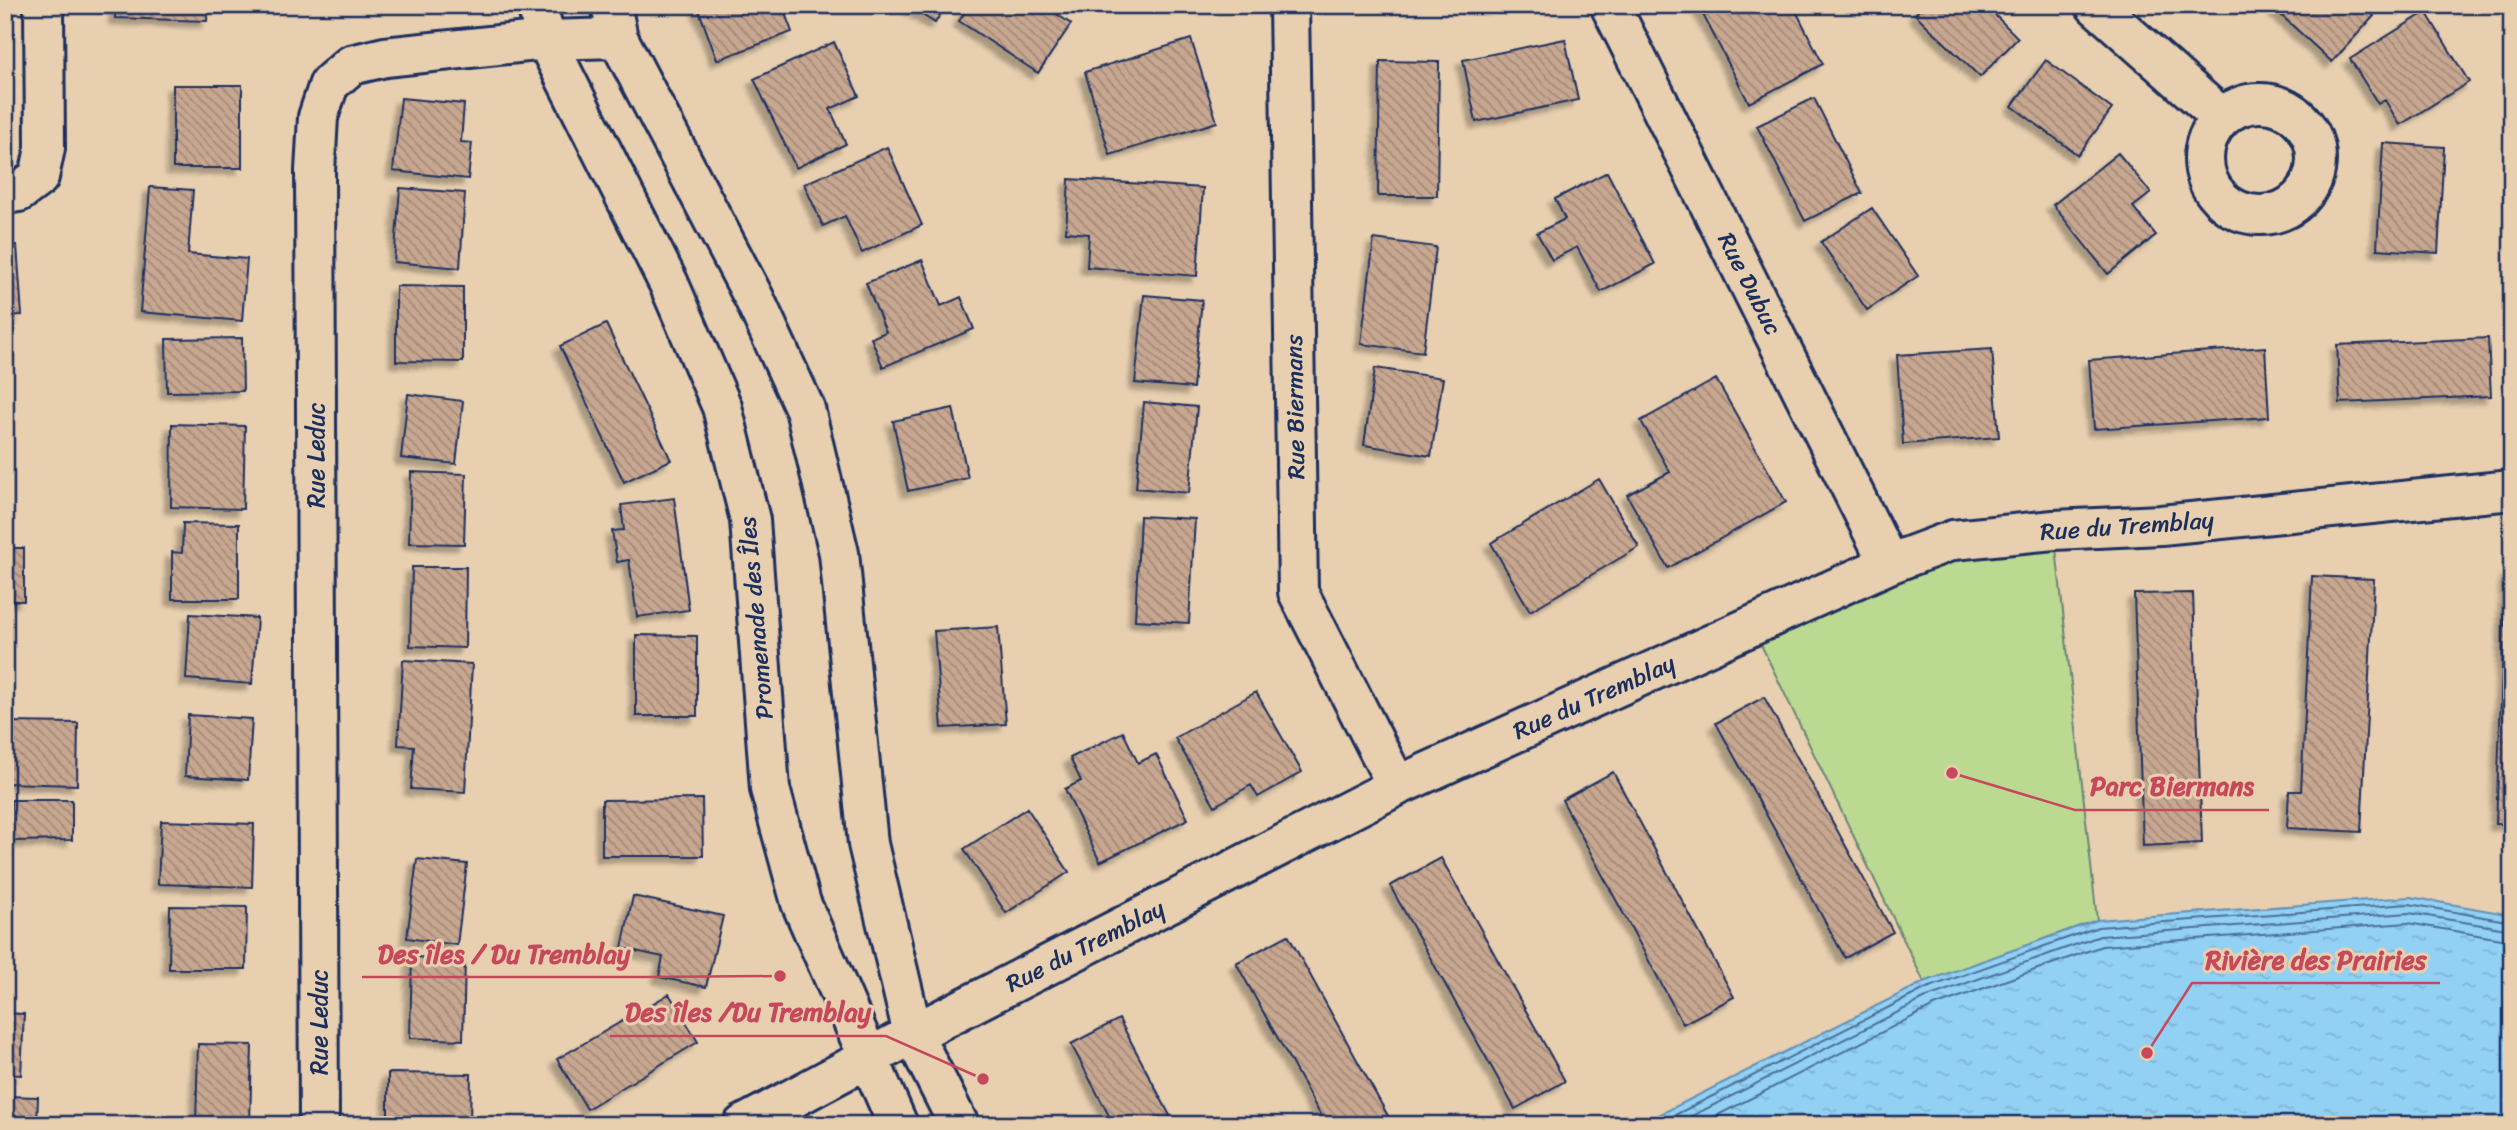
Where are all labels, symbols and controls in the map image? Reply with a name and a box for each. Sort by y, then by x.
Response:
street label: Rue Dubuc [1706,225,1794,343]
street label: Rue Biermans [1273,333,1317,480]
street label: Rue Leduc [295,402,337,508]
street label: Rue du Tremblay [2039,499,2216,553]
street label: Promenade des Îles [726,515,786,721]
street label: Rue du Tremblay [1506,642,1683,752]
callout: Parc Biermans [2075,763,2269,810]
text: Parc Biermans [2090,763,2255,809]
street label: Rue du Tremblay [998,887,1173,1004]
callout: Des îles / Du Tremblay [362,930,645,977]
text: Des îles / Du Tremblay [378,931,631,977]
callout: Rivière des Prairies [2192,936,2440,983]
text: Rivière des Prairies [2204,937,2428,983]
street label: Rue Leduc [298,969,340,1075]
callout: Des îles /Du Tremblay [610,989,886,1036]
text: Des îles /Du Tremblay [625,989,871,1035]

